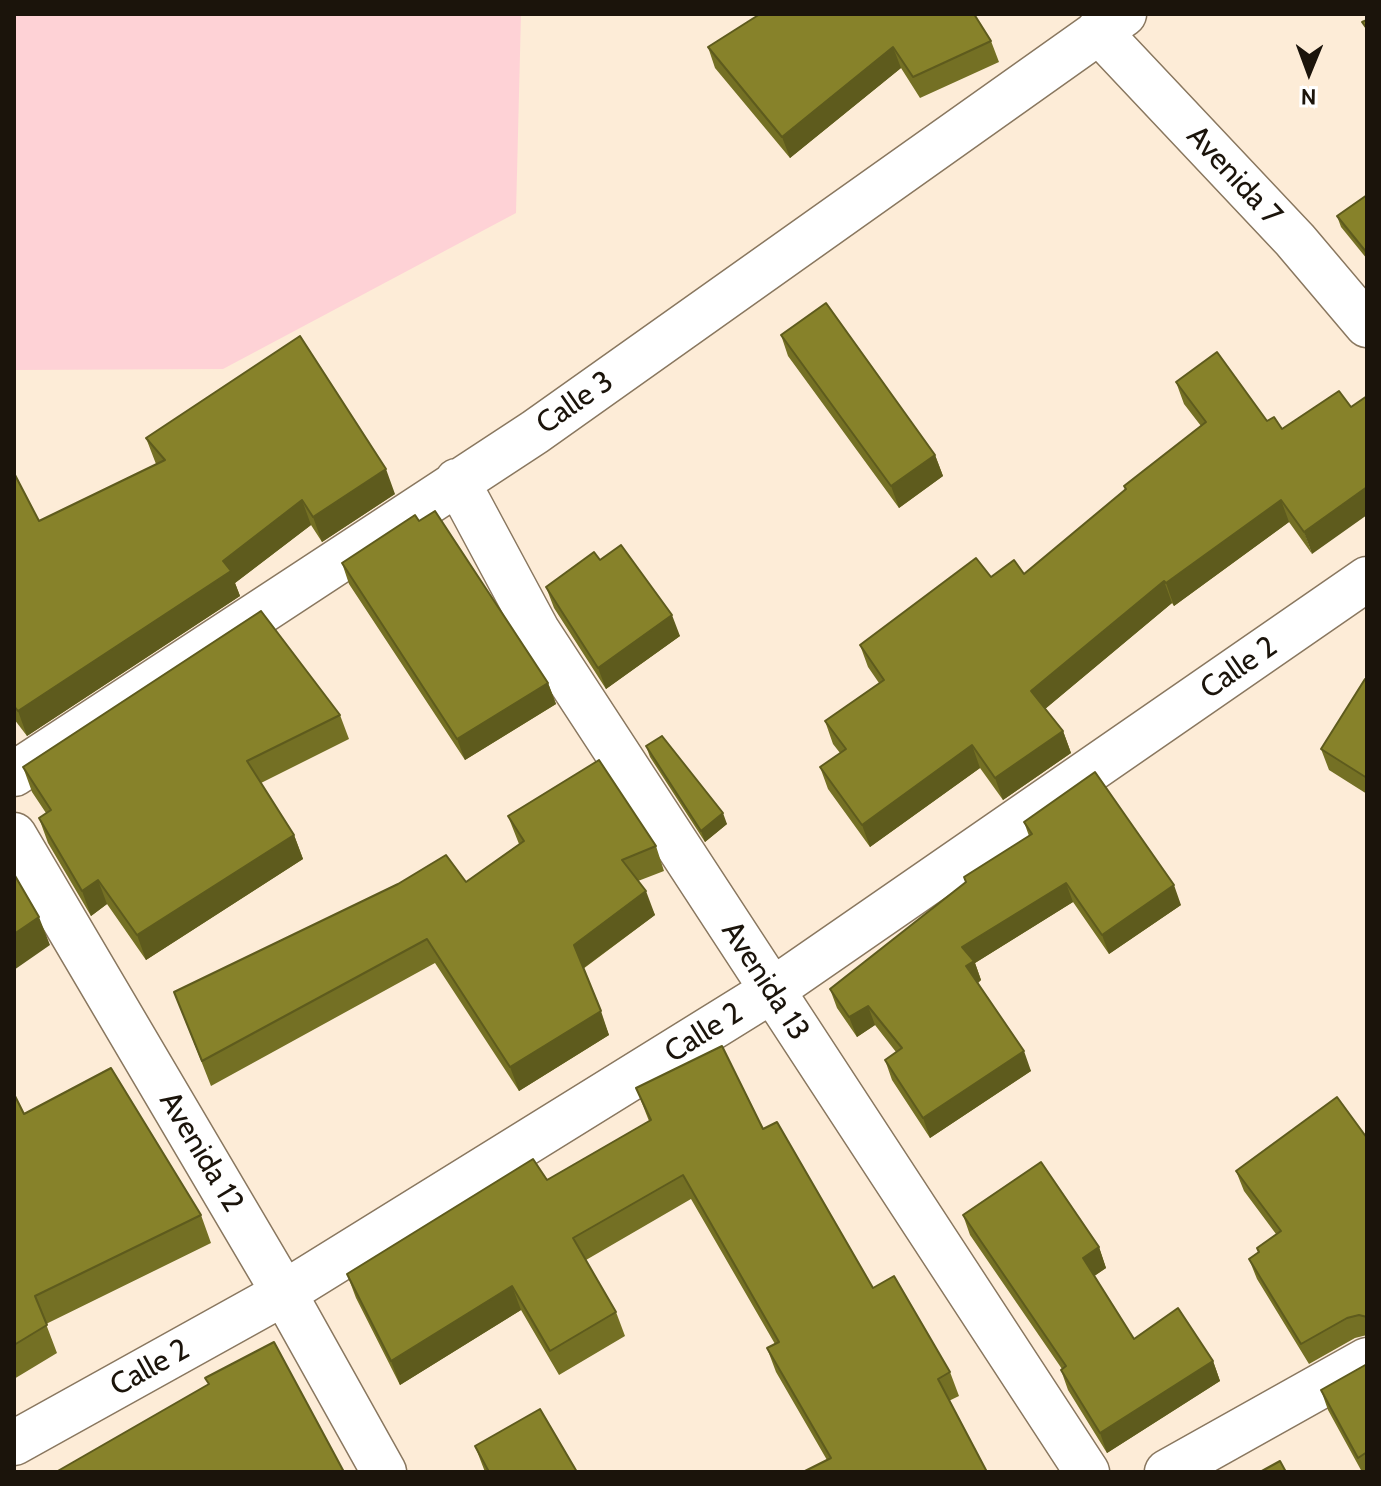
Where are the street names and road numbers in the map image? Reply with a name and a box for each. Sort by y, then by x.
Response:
street label: Avenida 7 [1179,119,1289,233]
street label: Calle 3 [530,364,620,442]
street label: Calle 2 [1194,629,1284,707]
street label: Avenida 13 [713,915,817,1047]
street label: Calle 2 [659,995,749,1071]
street label: Avenida 12 [151,1085,251,1219]
street label: Calle 2 [104,1332,196,1404]

